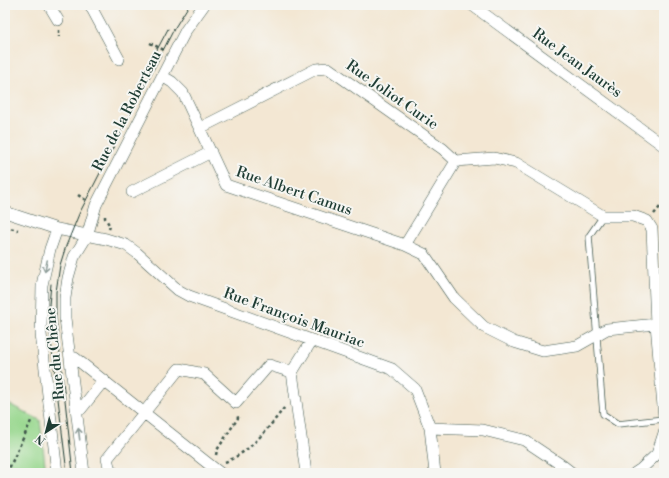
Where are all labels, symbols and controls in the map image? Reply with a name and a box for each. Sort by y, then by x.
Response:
street label: Rue Jean Jaurès [528,24,626,102]
street label: Rue de la Robertsau [88,47,166,175]
street label: Rue Joliot Curie [342,56,442,134]
street label: Rue Albert Camus [233,162,355,220]
one-way arrow [42,260,50,273]
street label: Rue François Mauriac [221,284,367,352]
street label: Rue du Chêne [41,307,69,401]
north arrow [26,412,66,452]
one-way arrow [75,428,82,441]
text: N [33,431,48,448]

